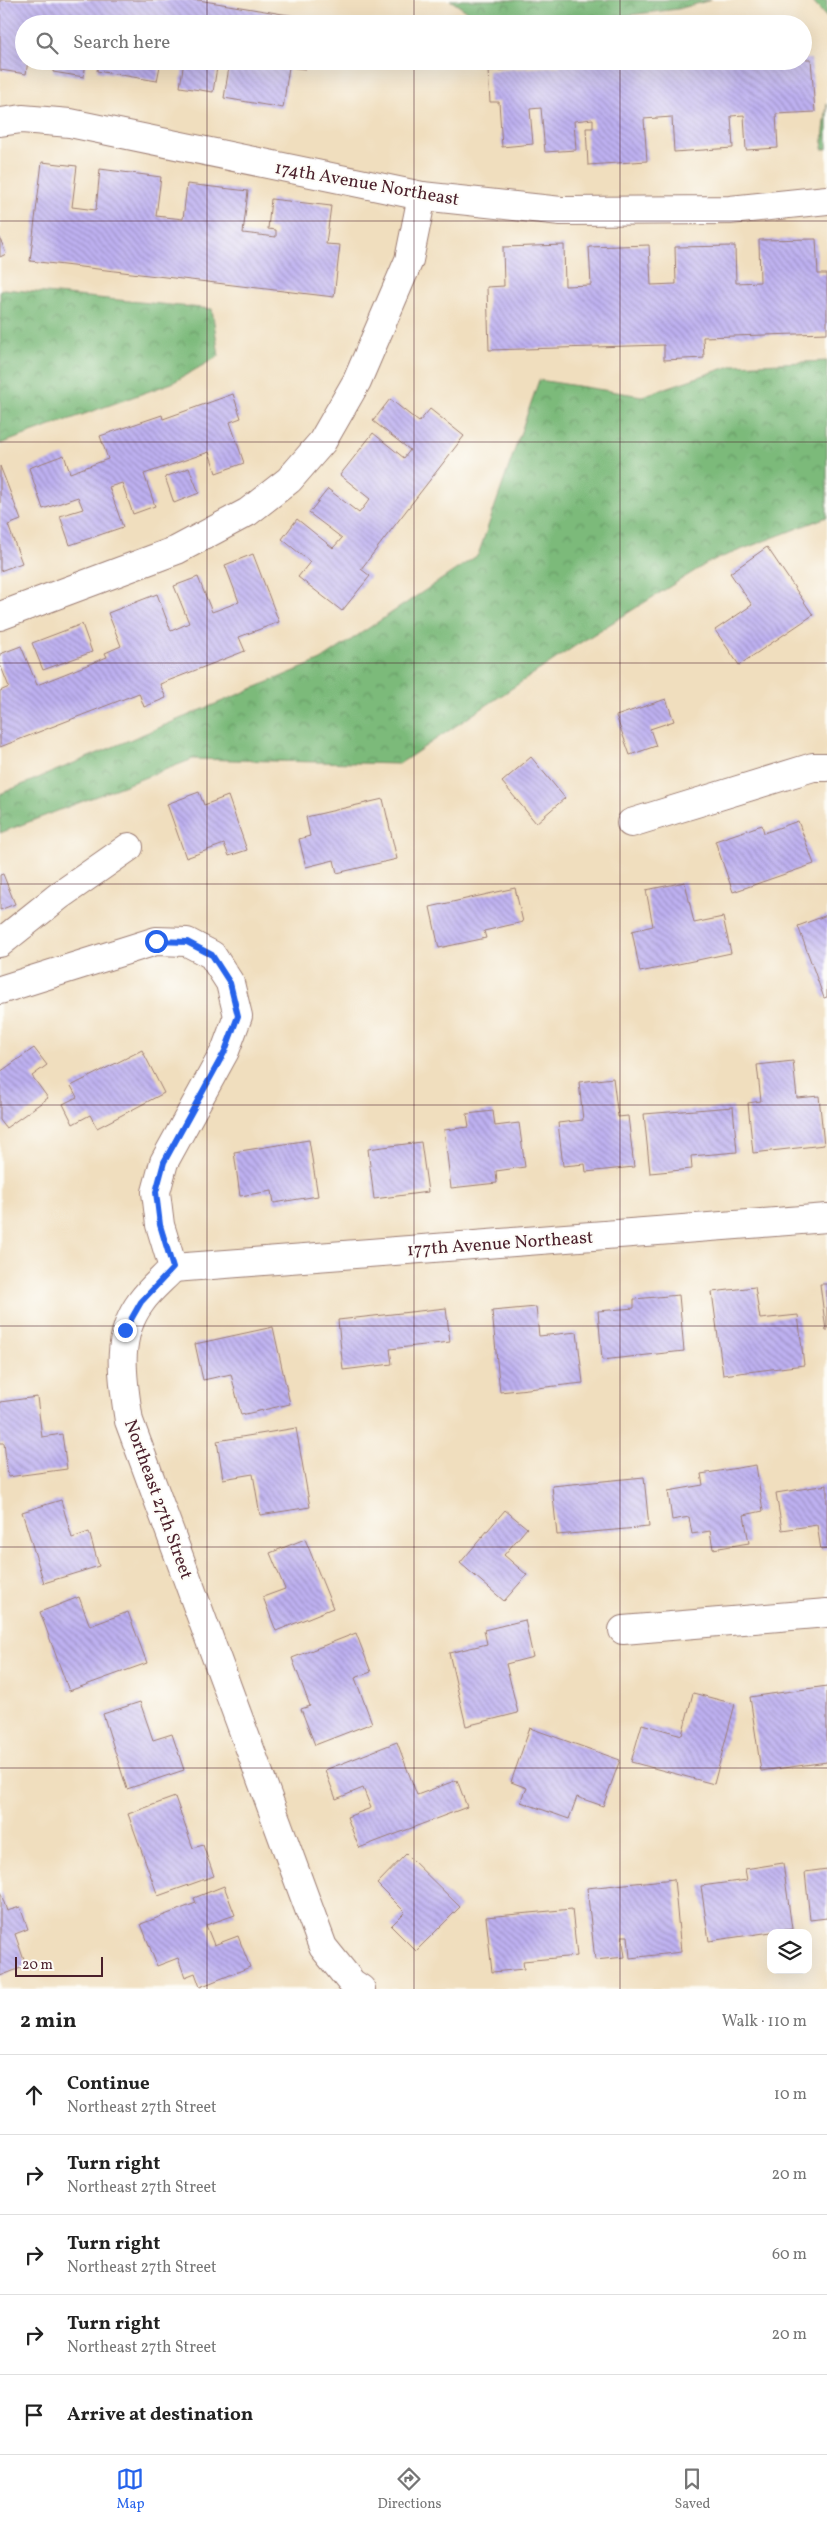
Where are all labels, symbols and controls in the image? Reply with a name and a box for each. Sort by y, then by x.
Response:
search box [15,15,812,70]
icon: search [33,29,61,57]
text: Search here [73,30,170,56]
street label: 174th Avenue Northeast [273,156,461,213]
route start [145,930,168,953]
street label: 177th Avenue Northeast [406,1226,594,1263]
route end [114,1319,137,1342]
street label: Northeast 27th Street [117,1416,198,1583]
map controls [767,1929,812,1974]
button: layers [767,1929,812,1974]
scale bar [15,1954,102,1977]
text: 20 m [22,1956,53,1975]
text: 2 min [20,2007,77,2036]
text: Walk · 110 m [722,2011,807,2033]
text: Continue [67,2071,150,2097]
icon: ahead [20,2081,48,2109]
text: 10 m [774,2084,807,2106]
text: Northeast 27th Street [67,2097,217,2119]
text: Turn right [67,2151,160,2177]
icon: right [20,2161,48,2189]
text: 20 m [772,2164,807,2186]
text: Northeast 27th Street [67,2177,217,2199]
text: Turn right [67,2231,160,2257]
icon: right [20,2241,48,2269]
text: 60 m [772,2244,807,2266]
text: Northeast 27th Street [67,2257,217,2279]
text: Turn right [67,2311,160,2337]
icon: right [20,2321,48,2349]
text: 20 m [772,2324,807,2346]
text: Northeast 27th Street [67,2337,217,2359]
icon: arrive [20,2401,48,2429]
text: Arrive at destination [67,2402,253,2428]
tab: Map [116,2465,144,2514]
tab: Directions [377,2465,442,2514]
tab: Saved [674,2465,711,2514]

